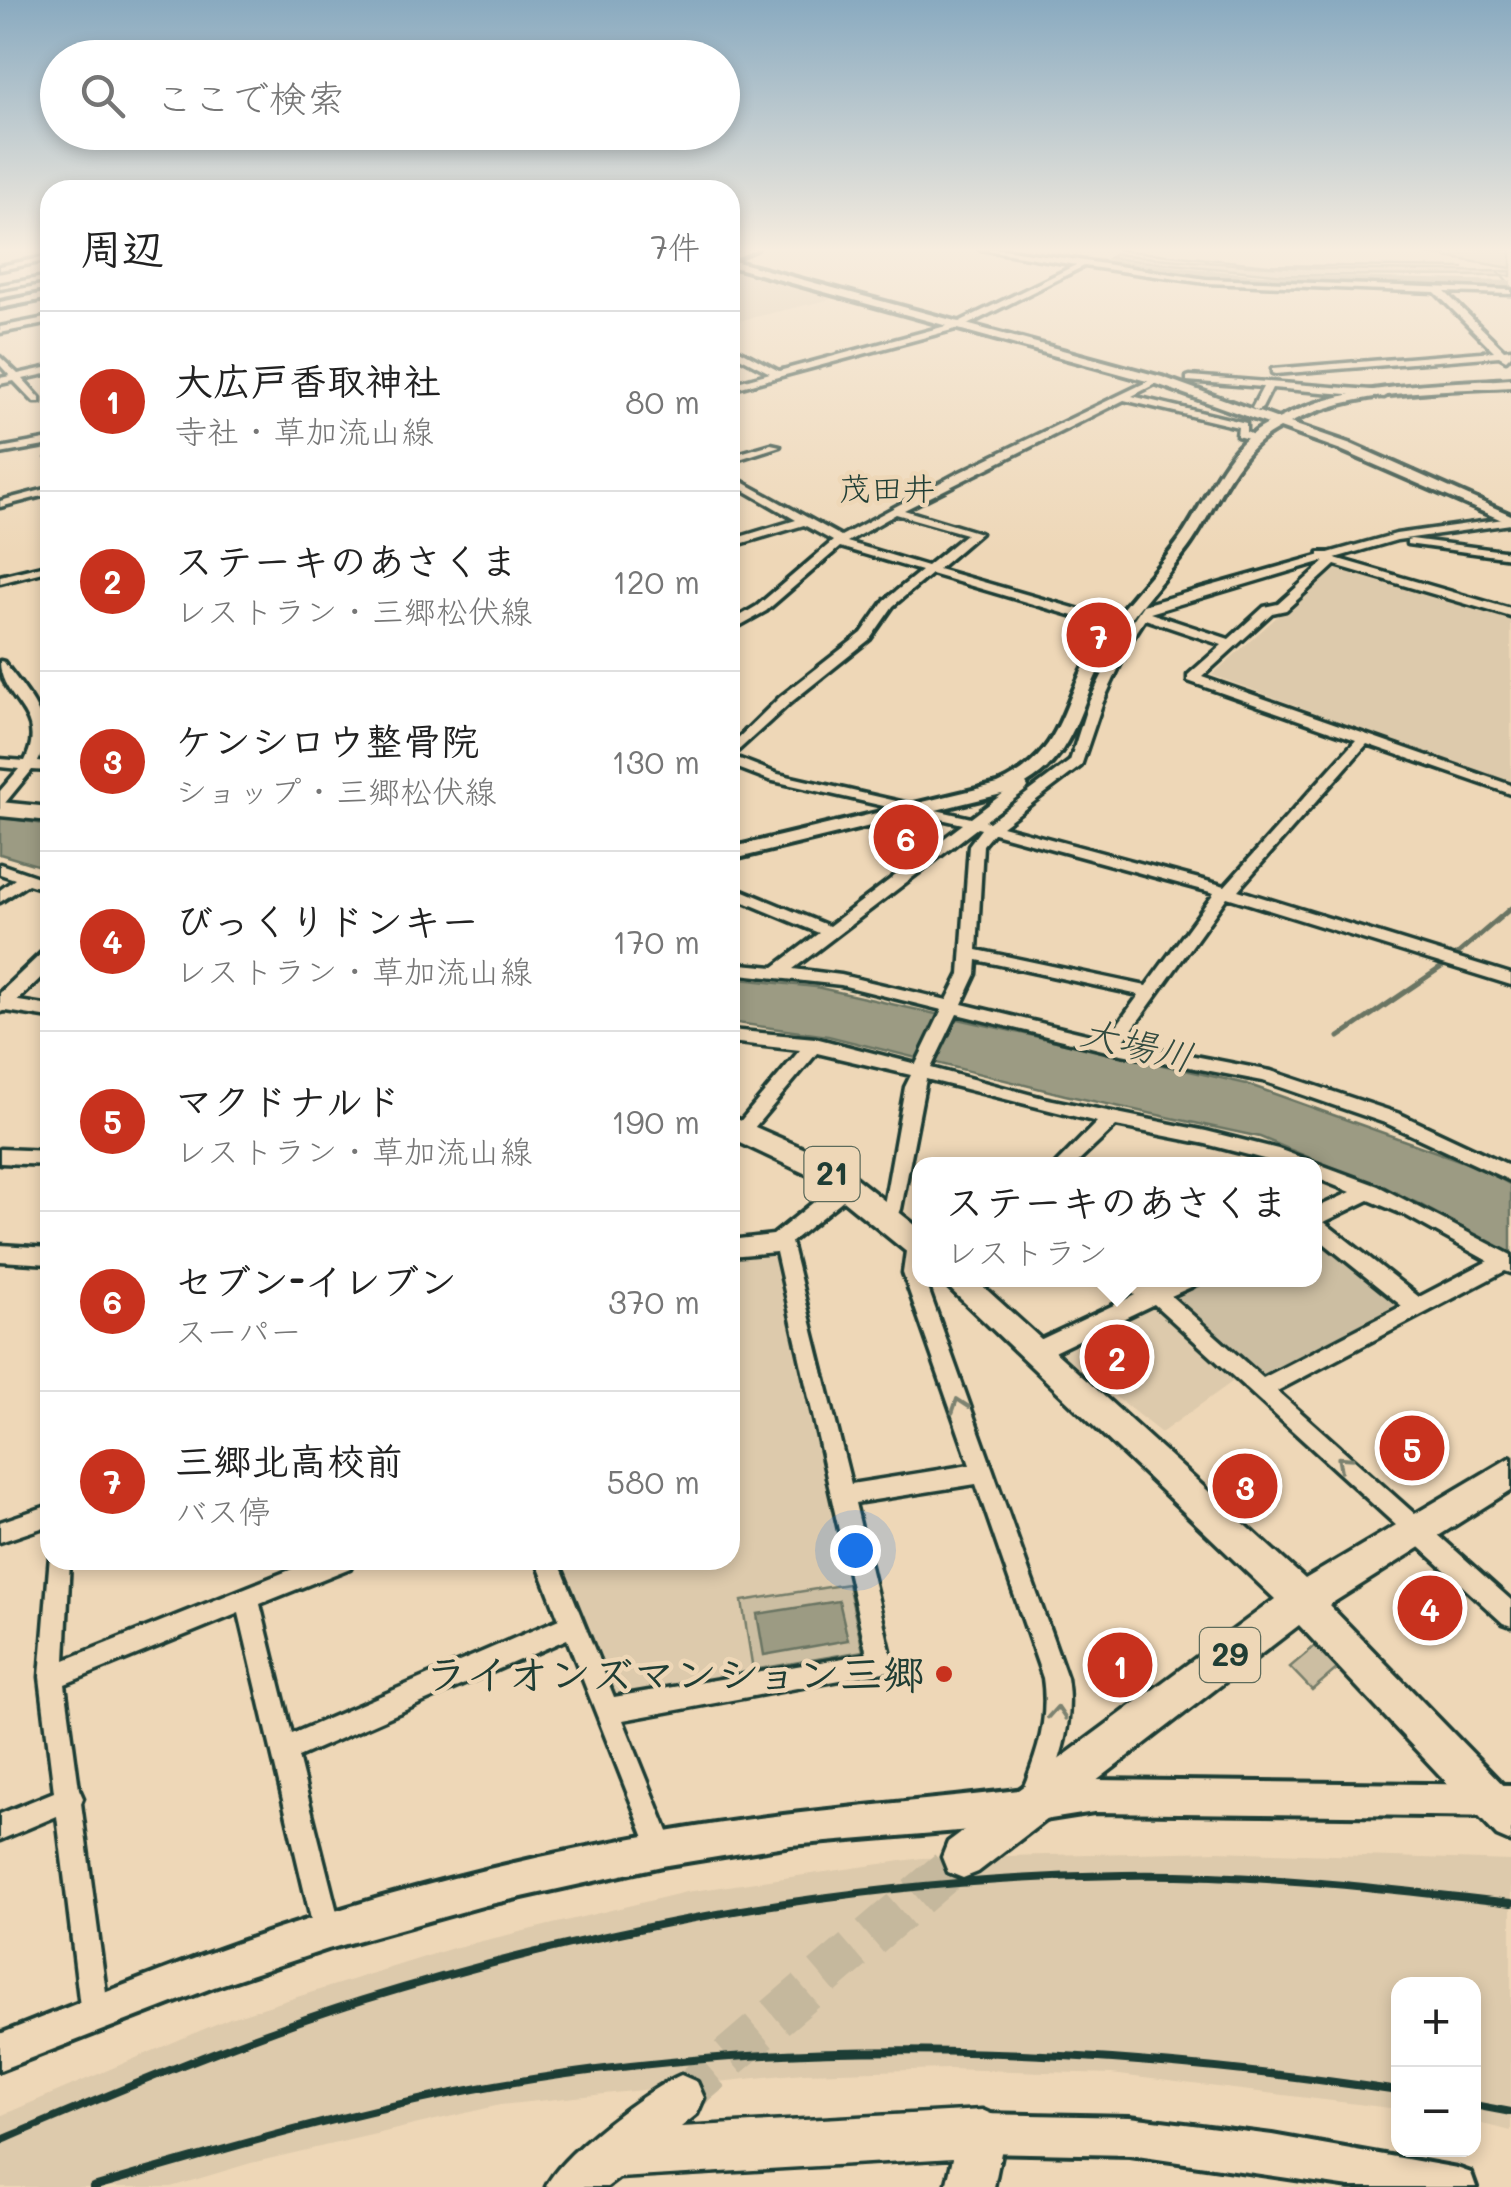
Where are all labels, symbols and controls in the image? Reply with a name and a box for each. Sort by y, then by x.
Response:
search box [40,40,740,150]
icon: search [75,68,130,123]
text: ここで検索 [155,72,345,122]
text: 周辺 [80,220,164,275]
text: 7件 [650,225,700,267]
text: 大広戸香取神社 [175,355,441,405]
text: 1 [105,380,120,422]
text: 80 m [625,380,700,422]
text: 寺社 · 草加流山線 [175,409,433,451]
district label: 茂田井 [839,466,935,508]
text: ステーキのあさくま [175,535,518,585]
text: 2 [104,560,121,602]
text: 120 m [612,560,700,602]
text: レストラン · 三郷松伏線 [175,589,532,631]
pin: 7 [1066,598,1132,672]
text: ケンシロウ整骨院 [175,715,479,765]
text: 3 [103,740,122,782]
text: 130 m [611,740,700,782]
text: ショップ · 三郷松伏線 [175,769,496,811]
pin: 6 [874,800,938,874]
text: びっくりドンキー [175,895,479,945]
text: 4 [102,920,123,962]
text: 170 m [612,920,700,962]
text: レストラン · 草加流山線 [175,949,532,991]
water label: 大場川 [1076,1005,1199,1081]
text: マクドナルド [175,1075,401,1125]
text: 5 [103,1100,122,1142]
text: 190 m [611,1100,700,1142]
text: レストラン · 草加流山線 [175,1129,532,1171]
road number: 21 [804,1147,860,1201]
popup [912,1157,1322,1287]
text: ステーキのあさくま [945,1176,1289,1226]
text: レストラン [945,1230,1108,1272]
text: セブン-イレブン [175,1255,457,1305]
text: 6 [103,1280,122,1322]
text: 370 m [608,1280,700,1322]
text: スーパー [175,1309,302,1351]
pin: 2 [1084,1320,1150,1394]
one-way arrow [950,1397,970,1414]
pin: 5 [1380,1410,1444,1486]
text: 三郷北高校前 [175,1435,403,1485]
pin: 3 [1212,1448,1278,1524]
one-way arrow [1336,1456,1355,1474]
text: 7 [104,1460,121,1502]
text: 580 m [606,1460,700,1502]
text: バス停 [175,1489,271,1531]
your location [830,1525,881,1576]
pin: 4 [1398,1570,1462,1646]
pin: 1 [1088,1628,1152,1702]
road number: 29 [1200,1628,1260,1682]
place label: ライオンズマンション三郷 [425,1645,924,1700]
marker: ライオンズマンション三郷 [933,1663,955,1685]
one-way arrow [1046,1704,1068,1720]
map controls [1391,1977,1481,2157]
button: + [1391,1977,1481,2067]
button: − [1391,2067,1481,2157]

